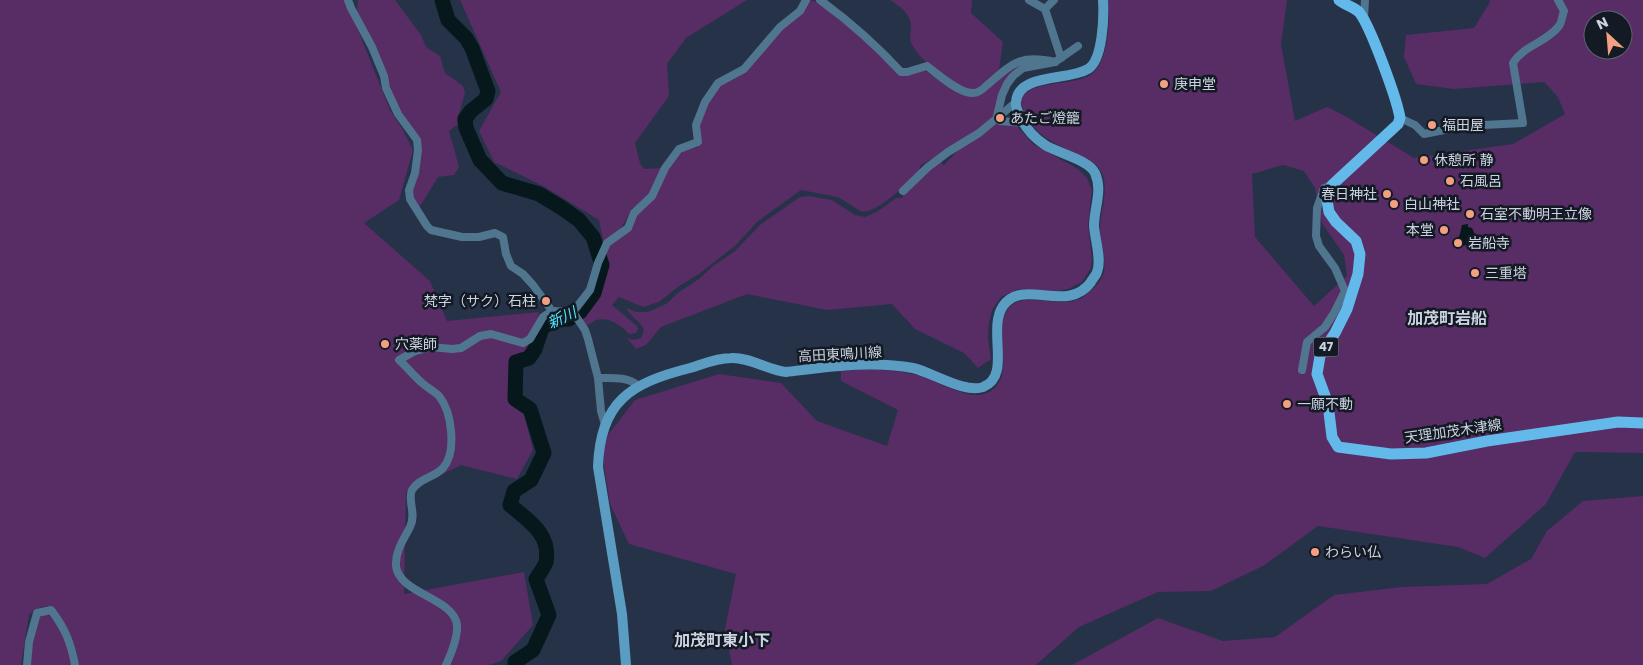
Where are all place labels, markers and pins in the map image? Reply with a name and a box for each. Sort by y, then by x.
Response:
place label: 庚申堂 [1174,74,1216,94]
marker: 庚申堂 [1158,78,1170,90]
place label: あたご燈籠 [1010,108,1080,128]
marker: あたご燈籠 [994,112,1006,124]
place label: 福田屋 [1442,115,1484,135]
marker: 福田屋 [1426,119,1438,131]
place label: 休憩所 静 [1434,150,1494,170]
marker: 休憩所 静 [1418,154,1430,166]
place label: 石風呂 [1460,171,1502,191]
marker: 石風呂 [1444,175,1456,187]
place label: 春日神社 [1321,184,1377,204]
marker: 春日神社 [1381,188,1393,200]
place label: 白山神社 [1404,194,1460,214]
marker: 白山神社 [1388,198,1400,210]
place label: 石室不動明王立像 [1480,204,1592,224]
marker: 石室不動明王立像 [1464,208,1476,220]
place label: 本堂 [1406,220,1434,240]
marker: 本堂 [1438,224,1450,236]
place label: 岩船寺 [1468,233,1510,253]
marker: 岩船寺 [1452,237,1464,249]
place label: 三重塔 [1485,263,1527,283]
marker: 三重塔 [1469,267,1481,279]
place label: 梵字（サク）石柱 [424,291,536,311]
marker: 梵字（サク）石柱 [540,295,552,307]
place label: 穴薬師 [395,334,437,354]
marker: 穴薬師 [379,338,391,350]
place label: 一願不動 [1297,394,1353,414]
marker: 一願不動 [1281,398,1293,410]
place label: わらい仏 [1325,542,1381,562]
marker: わらい仏 [1309,546,1321,558]

